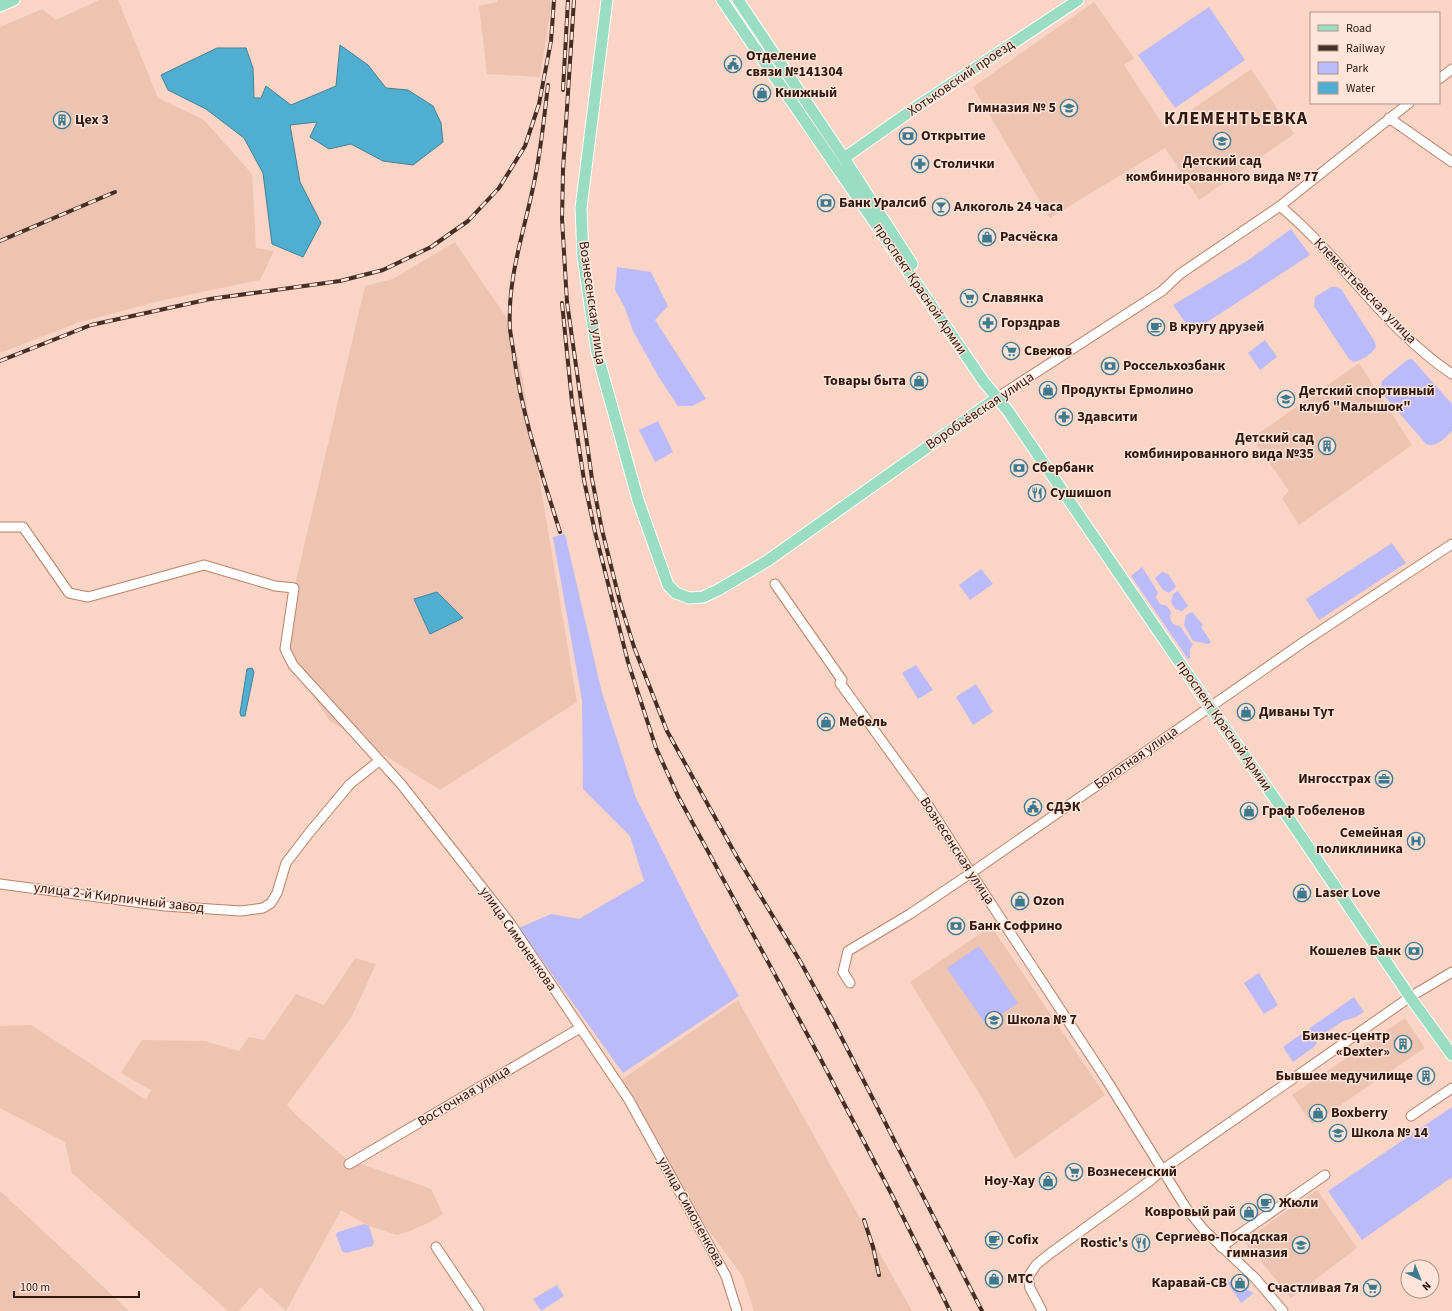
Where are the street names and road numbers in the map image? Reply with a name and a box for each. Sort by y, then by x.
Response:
street label: Хотьковский проезд [904,34,1019,121]
street label: проспект Красной Армии [868,219,972,359]
street label: Клементьевская улица [1309,233,1421,349]
street label: Вознесенская улица [573,240,611,366]
street label: Воробьёвская улица [922,367,1038,455]
street label: проспект Красной Армии [1171,657,1277,795]
street label: Болотная улица [1090,722,1182,794]
street label: Вознесенская улица [915,793,999,909]
street label: улица 2-й Кирпичный завод [33,878,206,918]
street label: улица Симоненкова [475,883,561,995]
street label: Восточная улица [414,1060,514,1132]
street label: улица Симоненкова [652,1153,730,1271]

